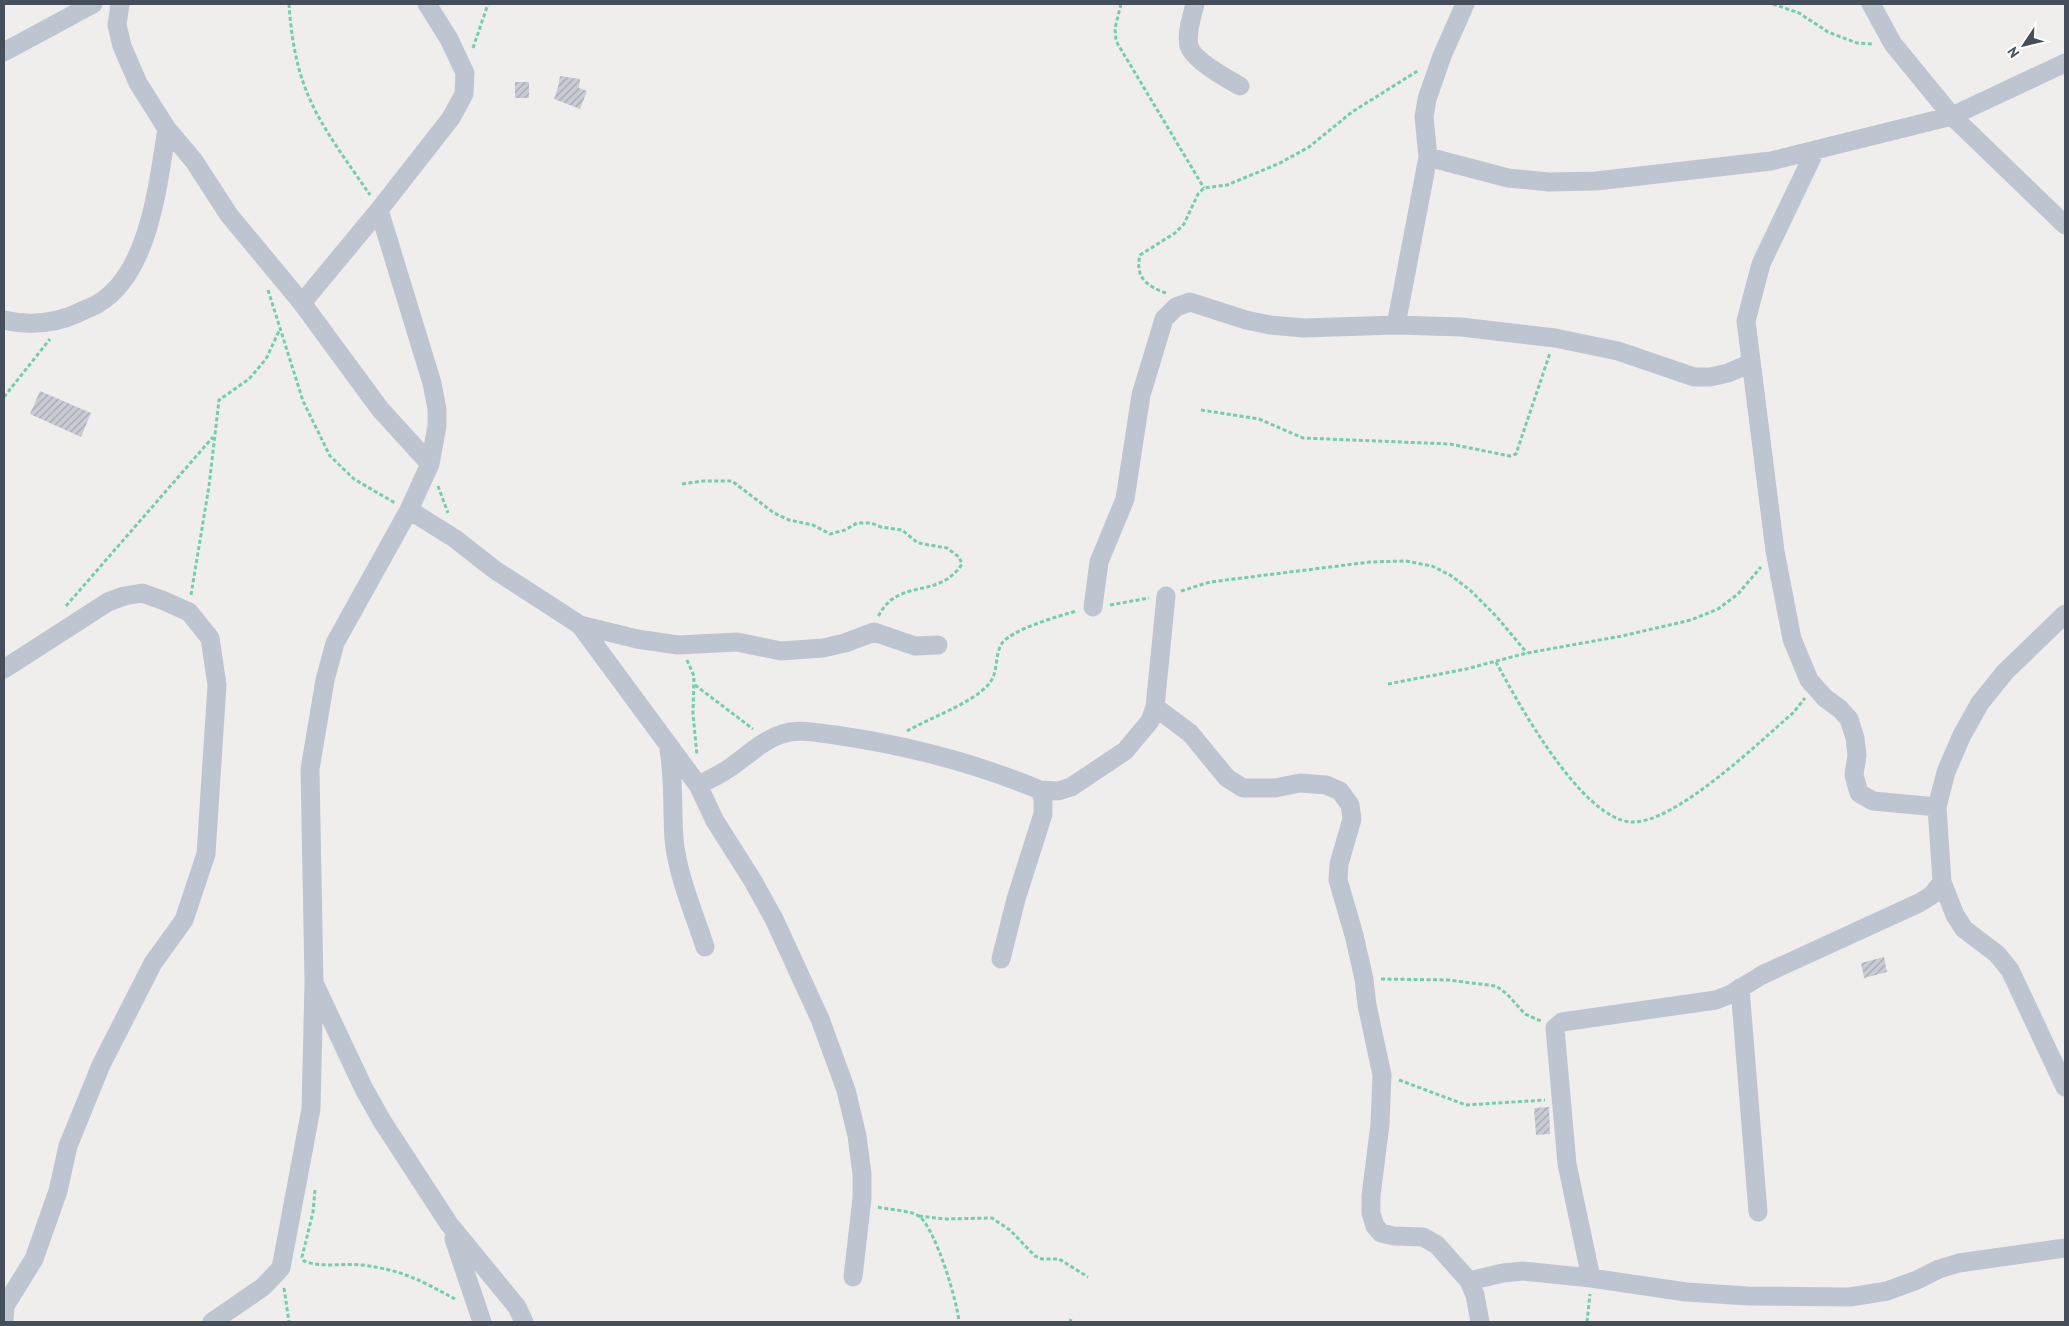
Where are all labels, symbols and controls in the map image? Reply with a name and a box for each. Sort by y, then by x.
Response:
north arrow [1999,20,2049,70]
text: N [2003,44,2023,61]

